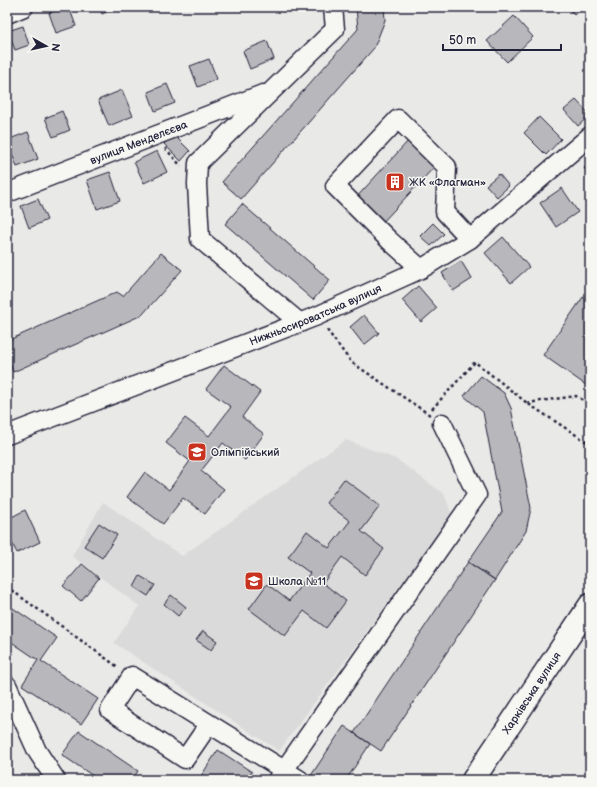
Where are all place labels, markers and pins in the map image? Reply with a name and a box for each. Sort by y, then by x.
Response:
building icon: ЖК «Флагман» [384,171,406,193]
place label: ЖК «Флагман» [409,176,486,189]
school or university icon: Олімпійський [186,441,208,463]
place label: Олімпійський [211,446,280,459]
school or university icon: Школа №11 [243,570,265,592]
place label: Школа №11 [268,575,326,588]

